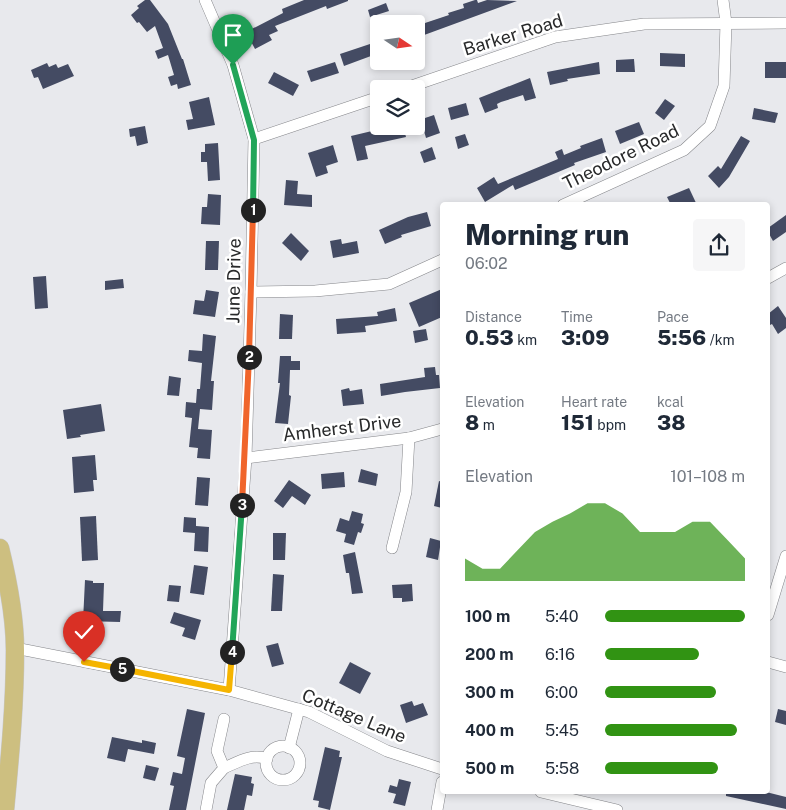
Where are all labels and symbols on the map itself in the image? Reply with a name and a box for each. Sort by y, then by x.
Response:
street label: Barker Road [461,9,565,60]
pin [212,14,254,65]
north arrow [370,15,425,70]
street label: Theodore Road [559,119,682,194]
pin: 1 [240,198,266,222]
street label: June Drive [222,238,245,324]
pin: 2 [236,344,262,370]
street label: Amherst Drive [281,410,402,445]
pin: 3 [230,492,254,518]
pin [63,611,105,662]
pin: 4 [220,640,244,664]
pin: 5 [110,656,134,682]
street label: Cottage Lane [299,684,409,747]

